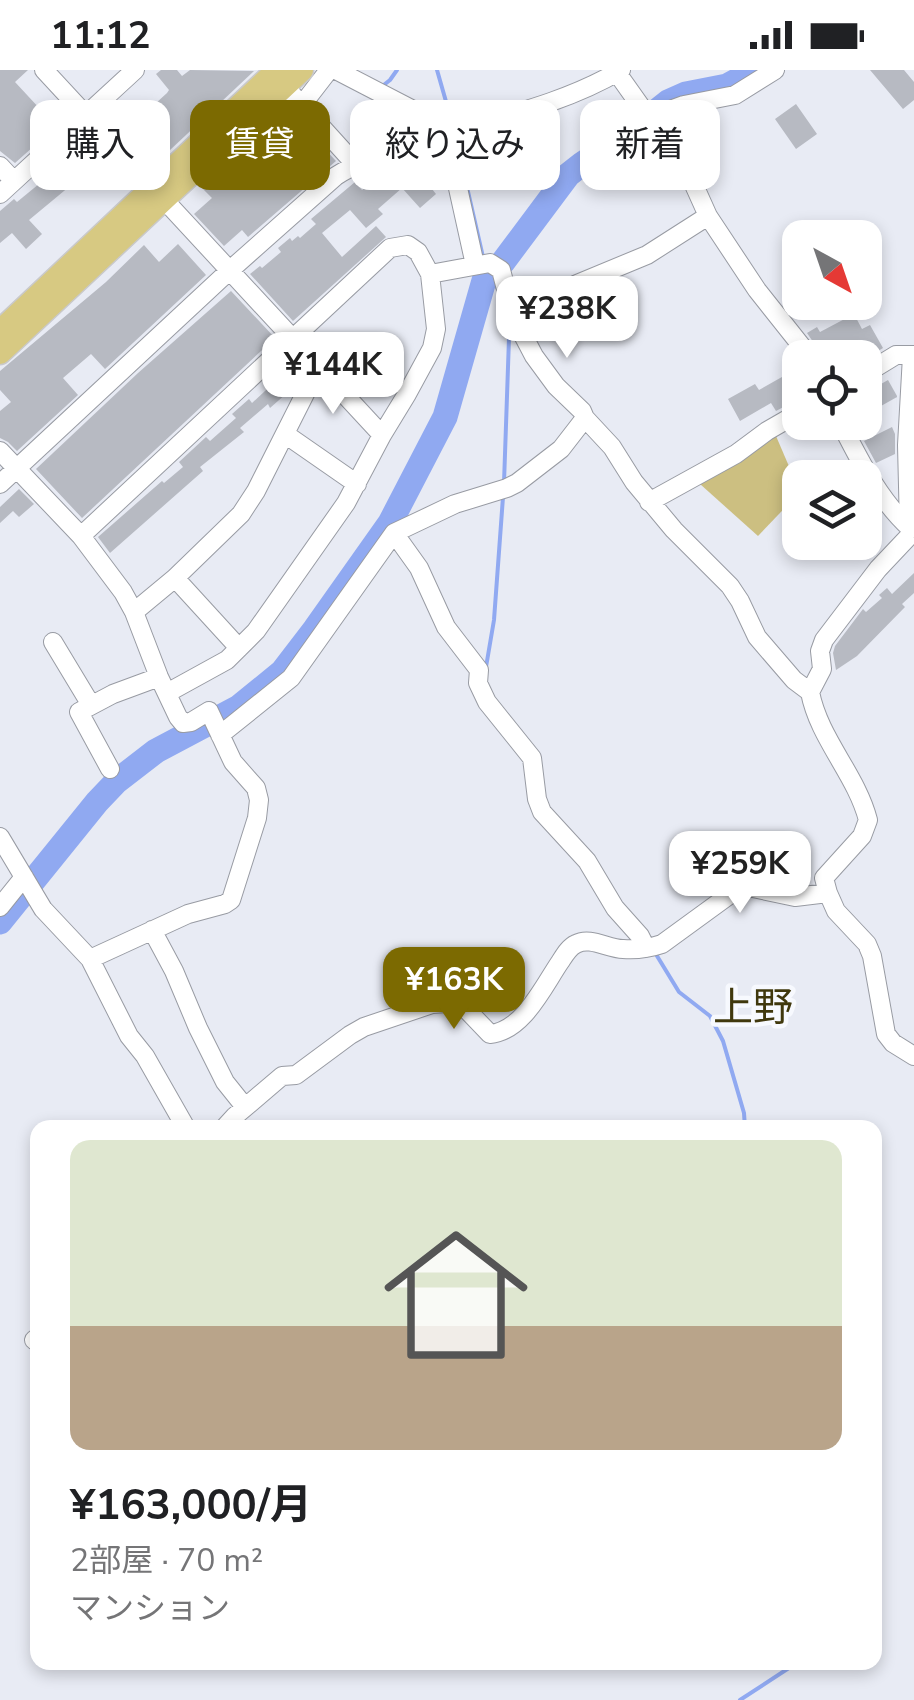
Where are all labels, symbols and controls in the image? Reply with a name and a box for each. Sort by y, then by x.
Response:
text: 11:12 [50,10,151,61]
chip: 購入 [30,100,170,190]
chip: 賃貸 [190,100,330,190]
chip: 絞り込み [350,100,560,190]
chip: 新着 [580,100,720,190]
north arrow [782,220,882,320]
map controls [782,220,882,560]
pin: ¥238K [497,276,637,361]
text: ¥238K [518,287,616,330]
pin: ¥144K [263,332,403,417]
button: locate [782,340,882,440]
text: ¥144K [284,343,382,386]
button: layers [782,460,882,560]
pin: ¥259K [670,831,810,916]
text: ¥259K [691,842,789,885]
pin: ¥163K [384,947,524,1032]
text: ¥163K [405,958,503,1001]
district label: 上野 [713,981,793,1035]
icon: home [366,1205,546,1385]
text: ¥163,000/月 [70,1477,312,1534]
text: 2部屋 · 70 m² [70,1539,263,1582]
text: マンション [70,1587,230,1630]

